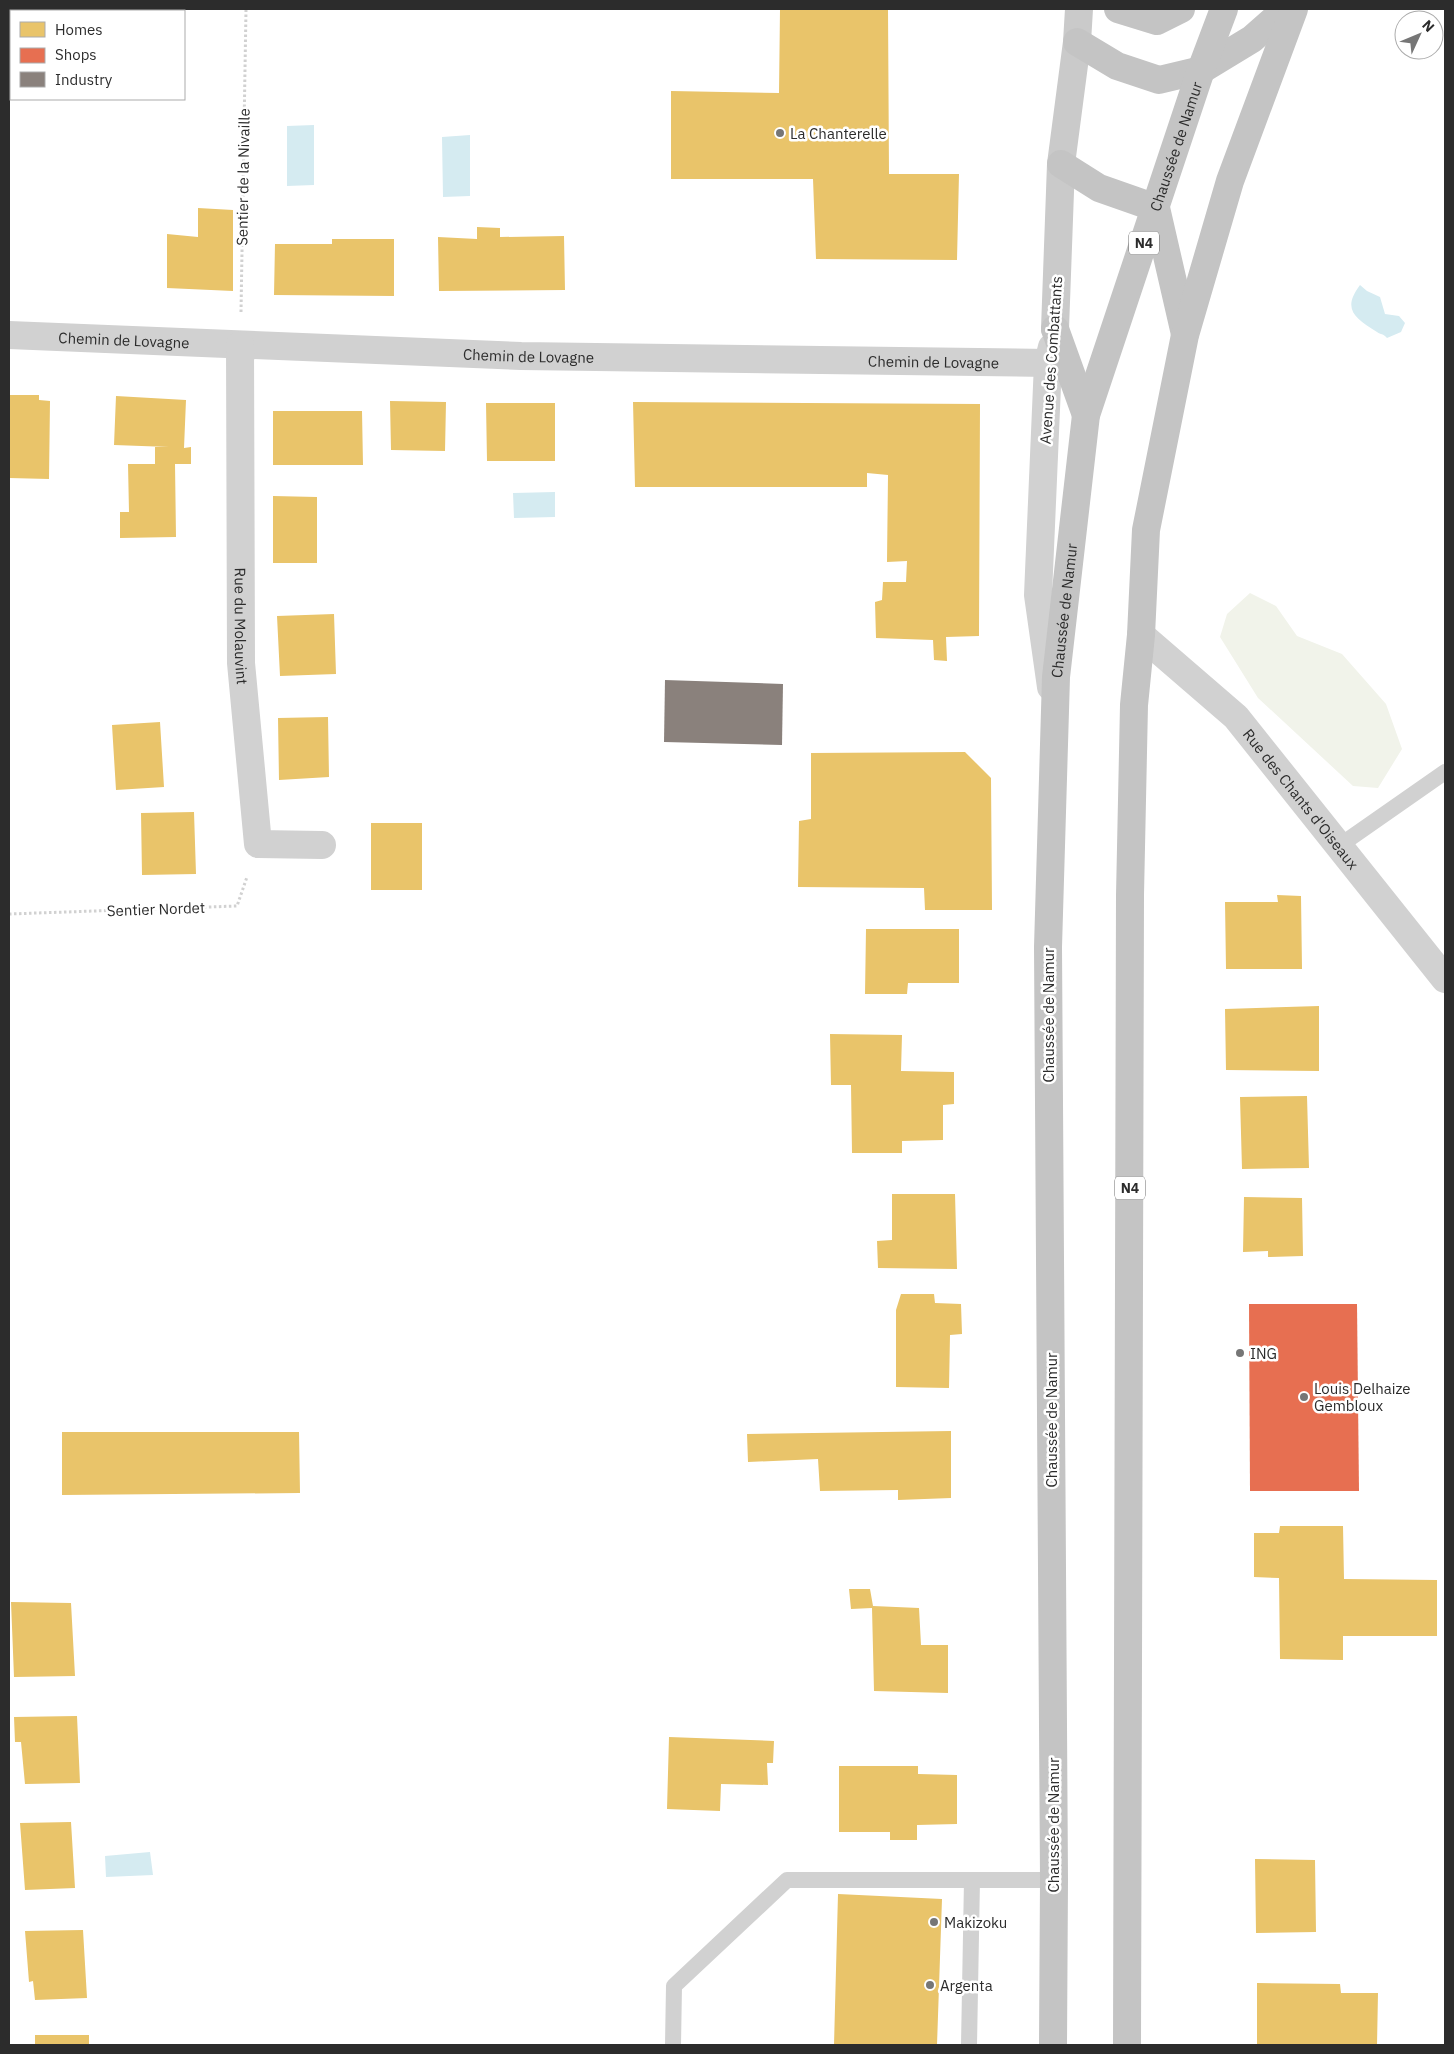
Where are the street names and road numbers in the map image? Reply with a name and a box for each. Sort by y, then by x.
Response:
street label: Chaussée de Namur [1145,79,1206,214]
street label: Sentier de la Nivaille [232,108,254,246]
road number: N4 [1129,232,1159,254]
street label: Avenue des Combattants [1036,275,1066,445]
street label: Chemin de Lovagne [58,328,190,352]
street label: Chemin de Lovagne [463,344,594,366]
street label: Chemin de Lovagne [868,351,999,372]
street label: Chaussée de Namur [1046,542,1081,679]
street label: Rue du Molauvint [231,568,252,685]
street label: Rue des Chants d'Oiseaux [1239,725,1363,873]
street label: Sentier Nordet [107,898,205,920]
street label: Chaussée de Namur [1039,947,1058,1083]
road number: N4 [1115,1176,1145,1200]
street label: Chaussée de Namur [1042,1352,1061,1488]
street label: Chaussée de Namur [1044,1757,1063,1893]

